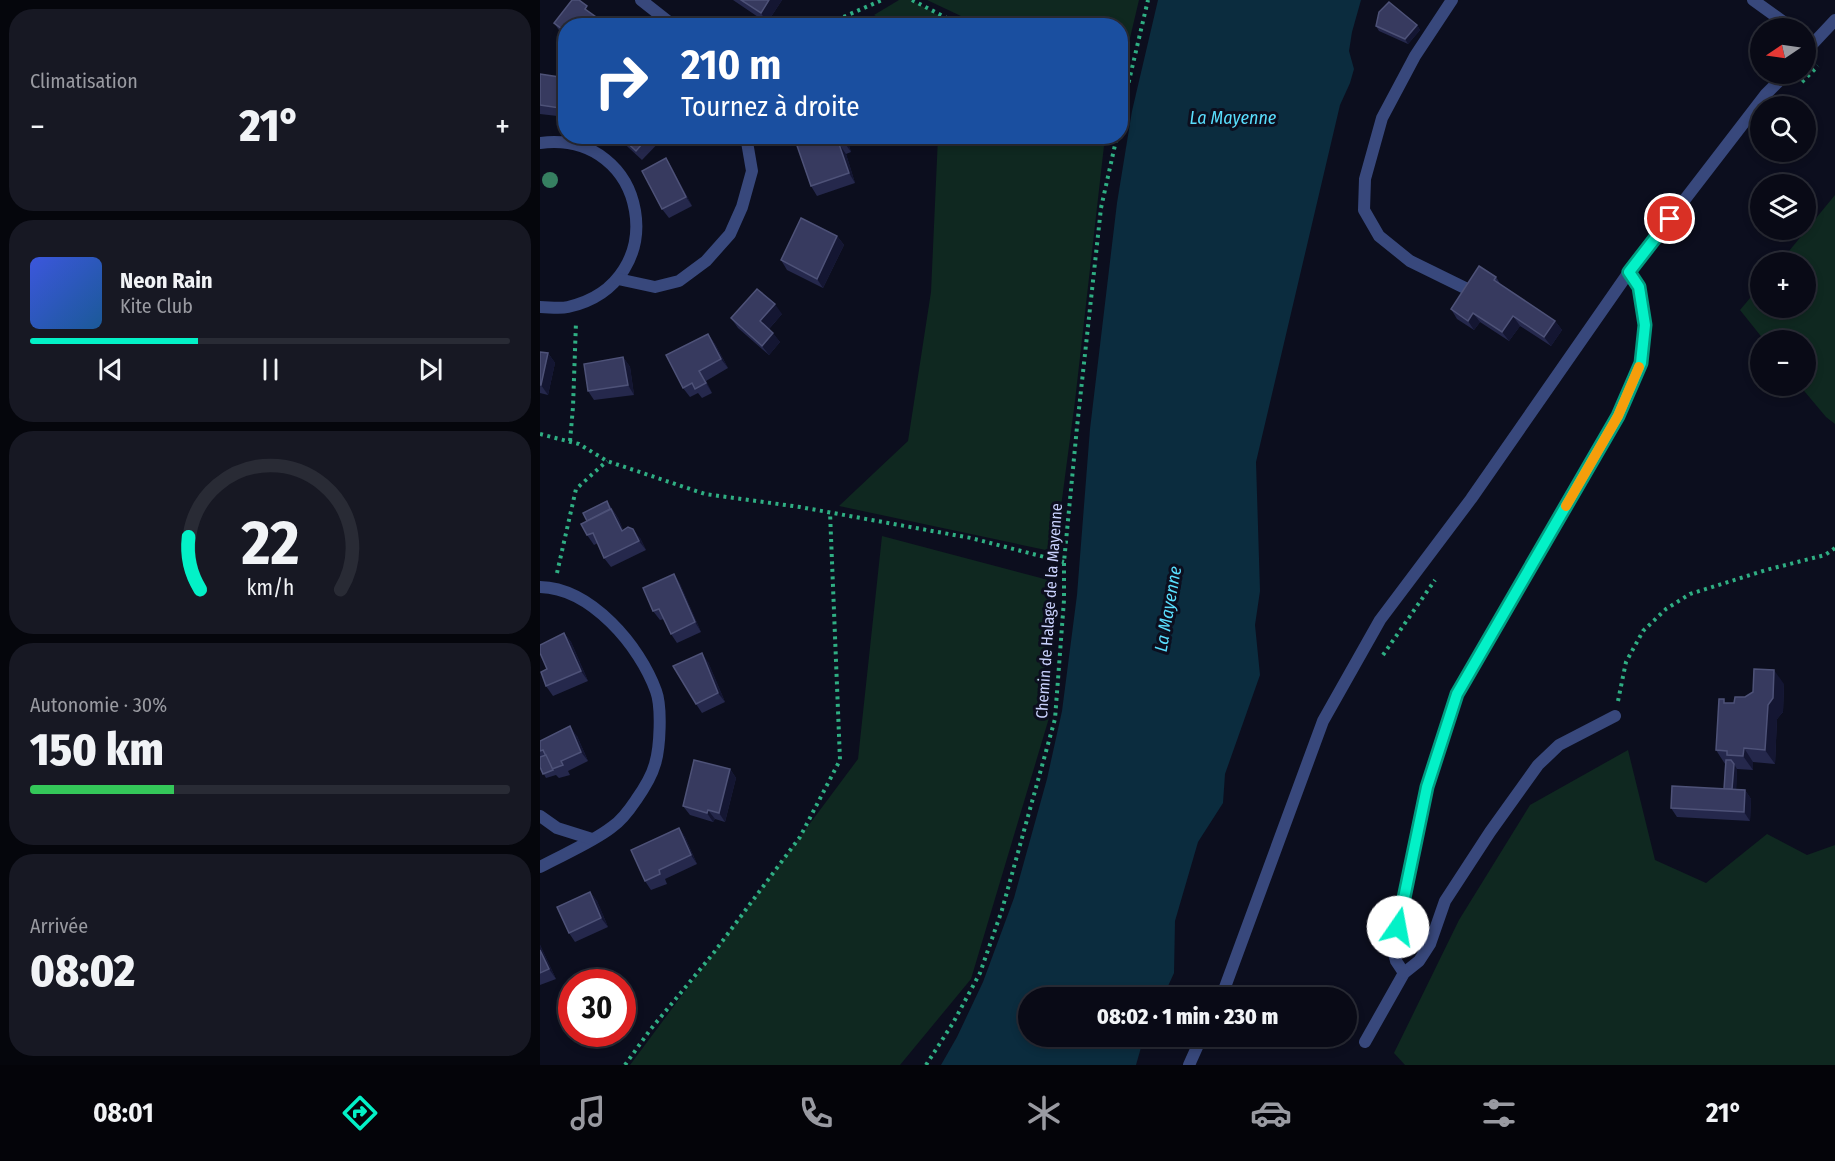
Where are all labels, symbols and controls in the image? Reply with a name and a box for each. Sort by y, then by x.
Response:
north arrow [1750,18,1816,84]
map controls [1750,18,1816,396]
text: 210 m [681,40,781,90]
icon: right [582,42,660,120]
text: Climatisation [30,69,138,93]
text: Tournez à droite [681,91,860,123]
button: search [1750,96,1816,162]
text: 21° [239,99,300,153]
text: − [30,107,45,147]
text: + [495,107,510,147]
water label: La Mayenne [1190,107,1277,129]
button: layers [1750,174,1816,240]
pin [1644,193,1695,244]
icon: arrive [1653,202,1686,235]
button: + [1750,252,1816,318]
text: Neon Rain [120,267,213,294]
text: Kite Club [120,294,193,318]
button: − [1750,330,1816,396]
icon: previous [94,353,127,386]
icon: pause [254,353,287,386]
icon: next [414,353,447,386]
street label: Chemin de Halage de la Mayenne [1032,503,1066,719]
text: 22 [240,506,299,581]
water label: La Mayenne [1150,564,1186,654]
text: km/h [246,575,294,601]
text: Autonomie · 30% [30,693,167,717]
text: 150 km [30,723,164,777]
position arrow [1366,895,1430,959]
text: Arrivée [30,914,88,938]
text: 08:02 [30,944,135,998]
speed limit sign: 30 [558,969,636,1047]
text: 08:02 · 1 min · 230 m [1097,1003,1278,1030]
icon: directions [339,1092,381,1134]
icon: music [567,1092,609,1134]
icon: phone [795,1092,837,1134]
icon: climate [1023,1092,1065,1134]
icon: car [1250,1092,1292,1134]
icon: filters [1478,1092,1520,1134]
text: 08:01 [93,1097,154,1129]
text: 21° [1706,1097,1742,1129]

